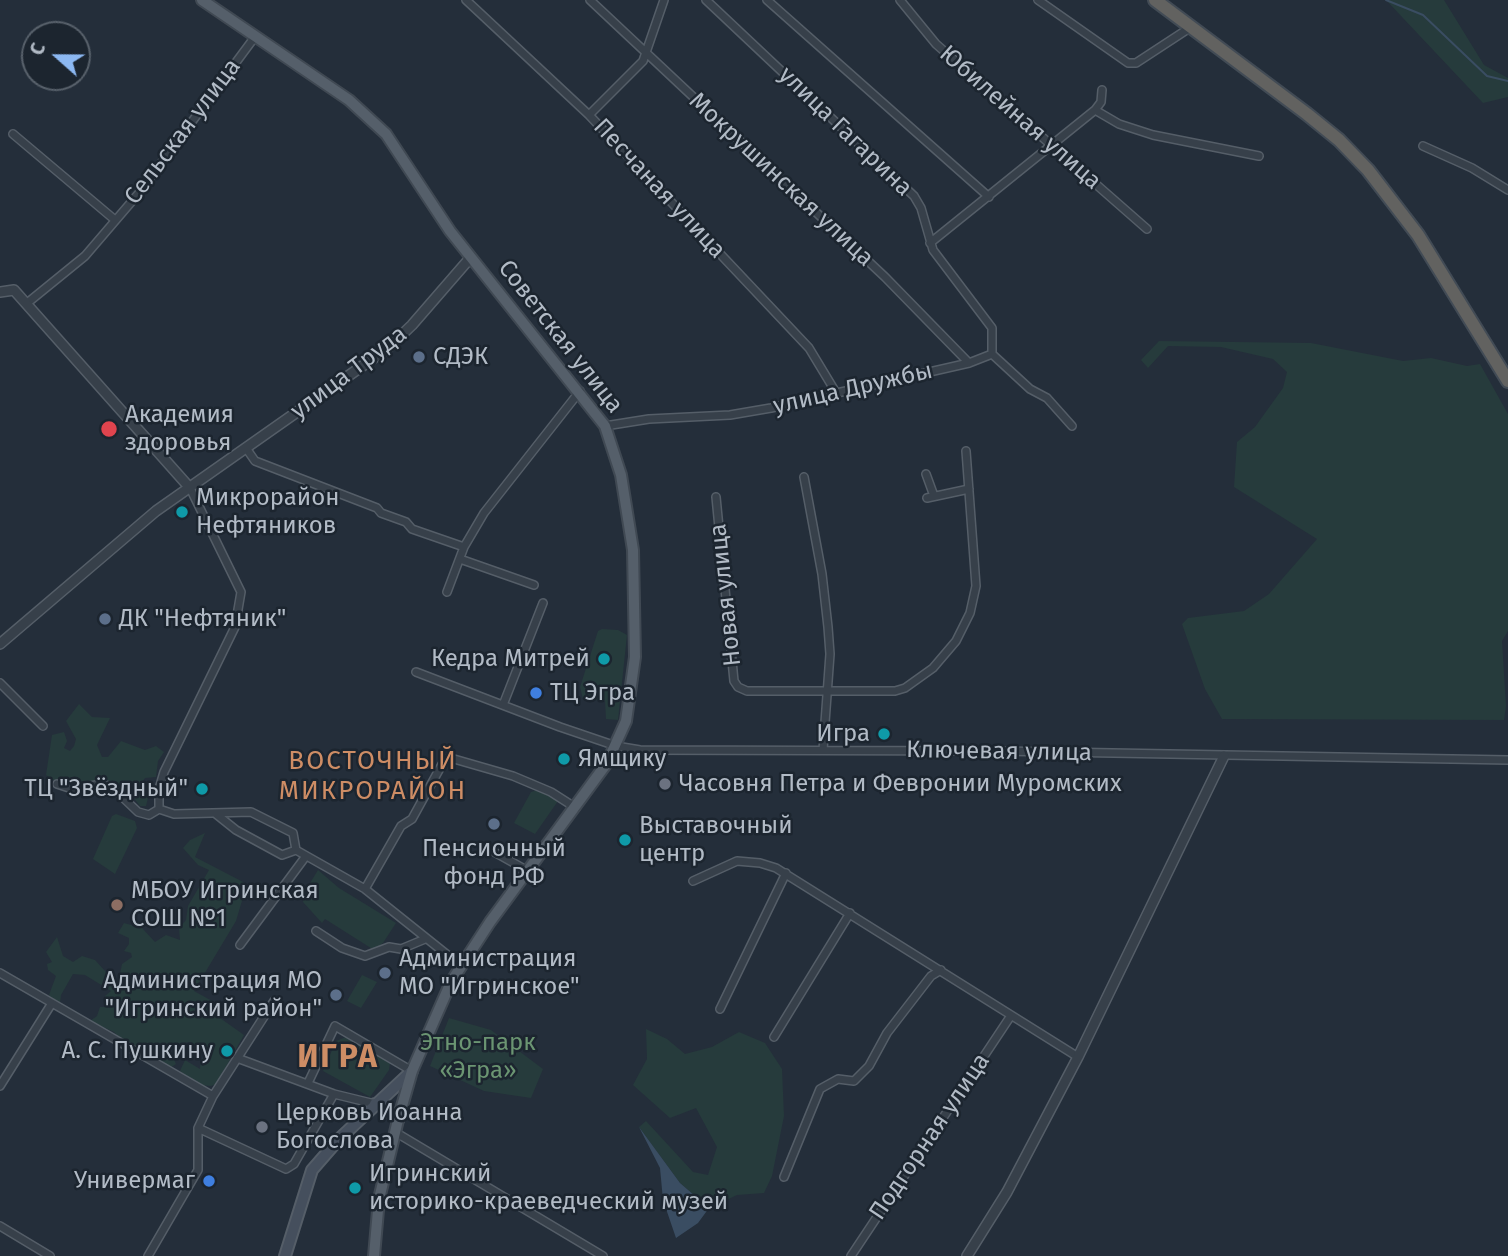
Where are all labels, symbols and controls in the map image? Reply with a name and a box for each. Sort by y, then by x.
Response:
north arrow [21,21,91,91]
text: С [25,40,50,58]
street label: Юбилейная улица [933,40,1107,196]
street label: Сельская улица [119,53,247,211]
street label: улица Гагарина [772,61,918,203]
street label: Мокрушинская улица [683,87,879,273]
street label: Песчаная улица [587,113,731,265]
street label: Советская улица [491,255,629,419]
street label: улица Труда [285,320,413,426]
place label: СДЭК [433,343,488,371]
marker: СДЭК [411,349,427,365]
street label: улица Дружбы [771,357,935,421]
place label: Академия здоровья [125,401,234,457]
marker: Академия здоровья [99,419,119,439]
place label: Микрорайон Нефтяников [196,484,340,540]
marker: Микрорайон Нефтяников [174,504,190,520]
street label: Новая улица [704,522,748,668]
place label: ДК "Нефтяник" [119,605,286,633]
marker: ДК "Нефтяник" [97,611,113,627]
place label: Кедра Митрей [431,645,590,673]
marker: Кедра Митрей [596,651,612,667]
place label: ТЦ Эгра [550,679,635,707]
marker: ТЦ Эгра [528,685,544,701]
place label: Игра [816,720,870,748]
marker: Игра [876,726,892,742]
street label: Ключевая улица [906,736,1092,768]
place label: Ямщику [578,745,666,773]
district label: ВОСТОЧНЫЙ МИКРОРАЙОН [280,746,466,808]
marker: Ямщику [556,751,572,767]
place label: Часовня Петра и Февронии Муромских [679,770,1122,798]
place label: ТЦ "Звёздный" [24,775,188,803]
marker: Часовня Петра и Февронии Муромских [657,776,673,792]
marker: ТЦ "Звёздный" [194,781,210,797]
place label: Выставочный центр [639,812,793,868]
marker: Пенсионный фонд РФ [486,816,502,832]
marker: Выставочный центр [617,832,633,848]
place label: Пенсионный фонд РФ [422,835,566,891]
place label: МБОУ Игринская СОШ №1 [131,877,319,933]
marker: МБОУ Игринская СОШ №1 [109,897,125,913]
place label: Администрация МО "Игринское" [399,945,580,1001]
marker: Администрация МО "Игринское" [377,965,393,981]
place label: Администрация МО "Игринский район" [103,967,322,1023]
marker: Администрация МО "Игринский район" [328,987,344,1003]
park label: Этно-парк «Эгра» [420,1029,536,1085]
place label: А. С. Пушкину [61,1037,213,1065]
district label: ИГРА [298,1039,378,1077]
marker: А. С. Пушкину [219,1043,235,1059]
street label: Подгорная улица [864,1048,996,1226]
place label: Церковь Иоанна Богослова [276,1099,463,1155]
marker: Церковь Иоанна Богослова [254,1119,270,1135]
place label: Игринский историко-краеведческий музей [369,1160,728,1216]
place label: Универмаг [74,1167,195,1195]
marker: Универмаг [201,1173,217,1189]
marker: Игринский историко-краеведческий музей [347,1180,363,1196]

